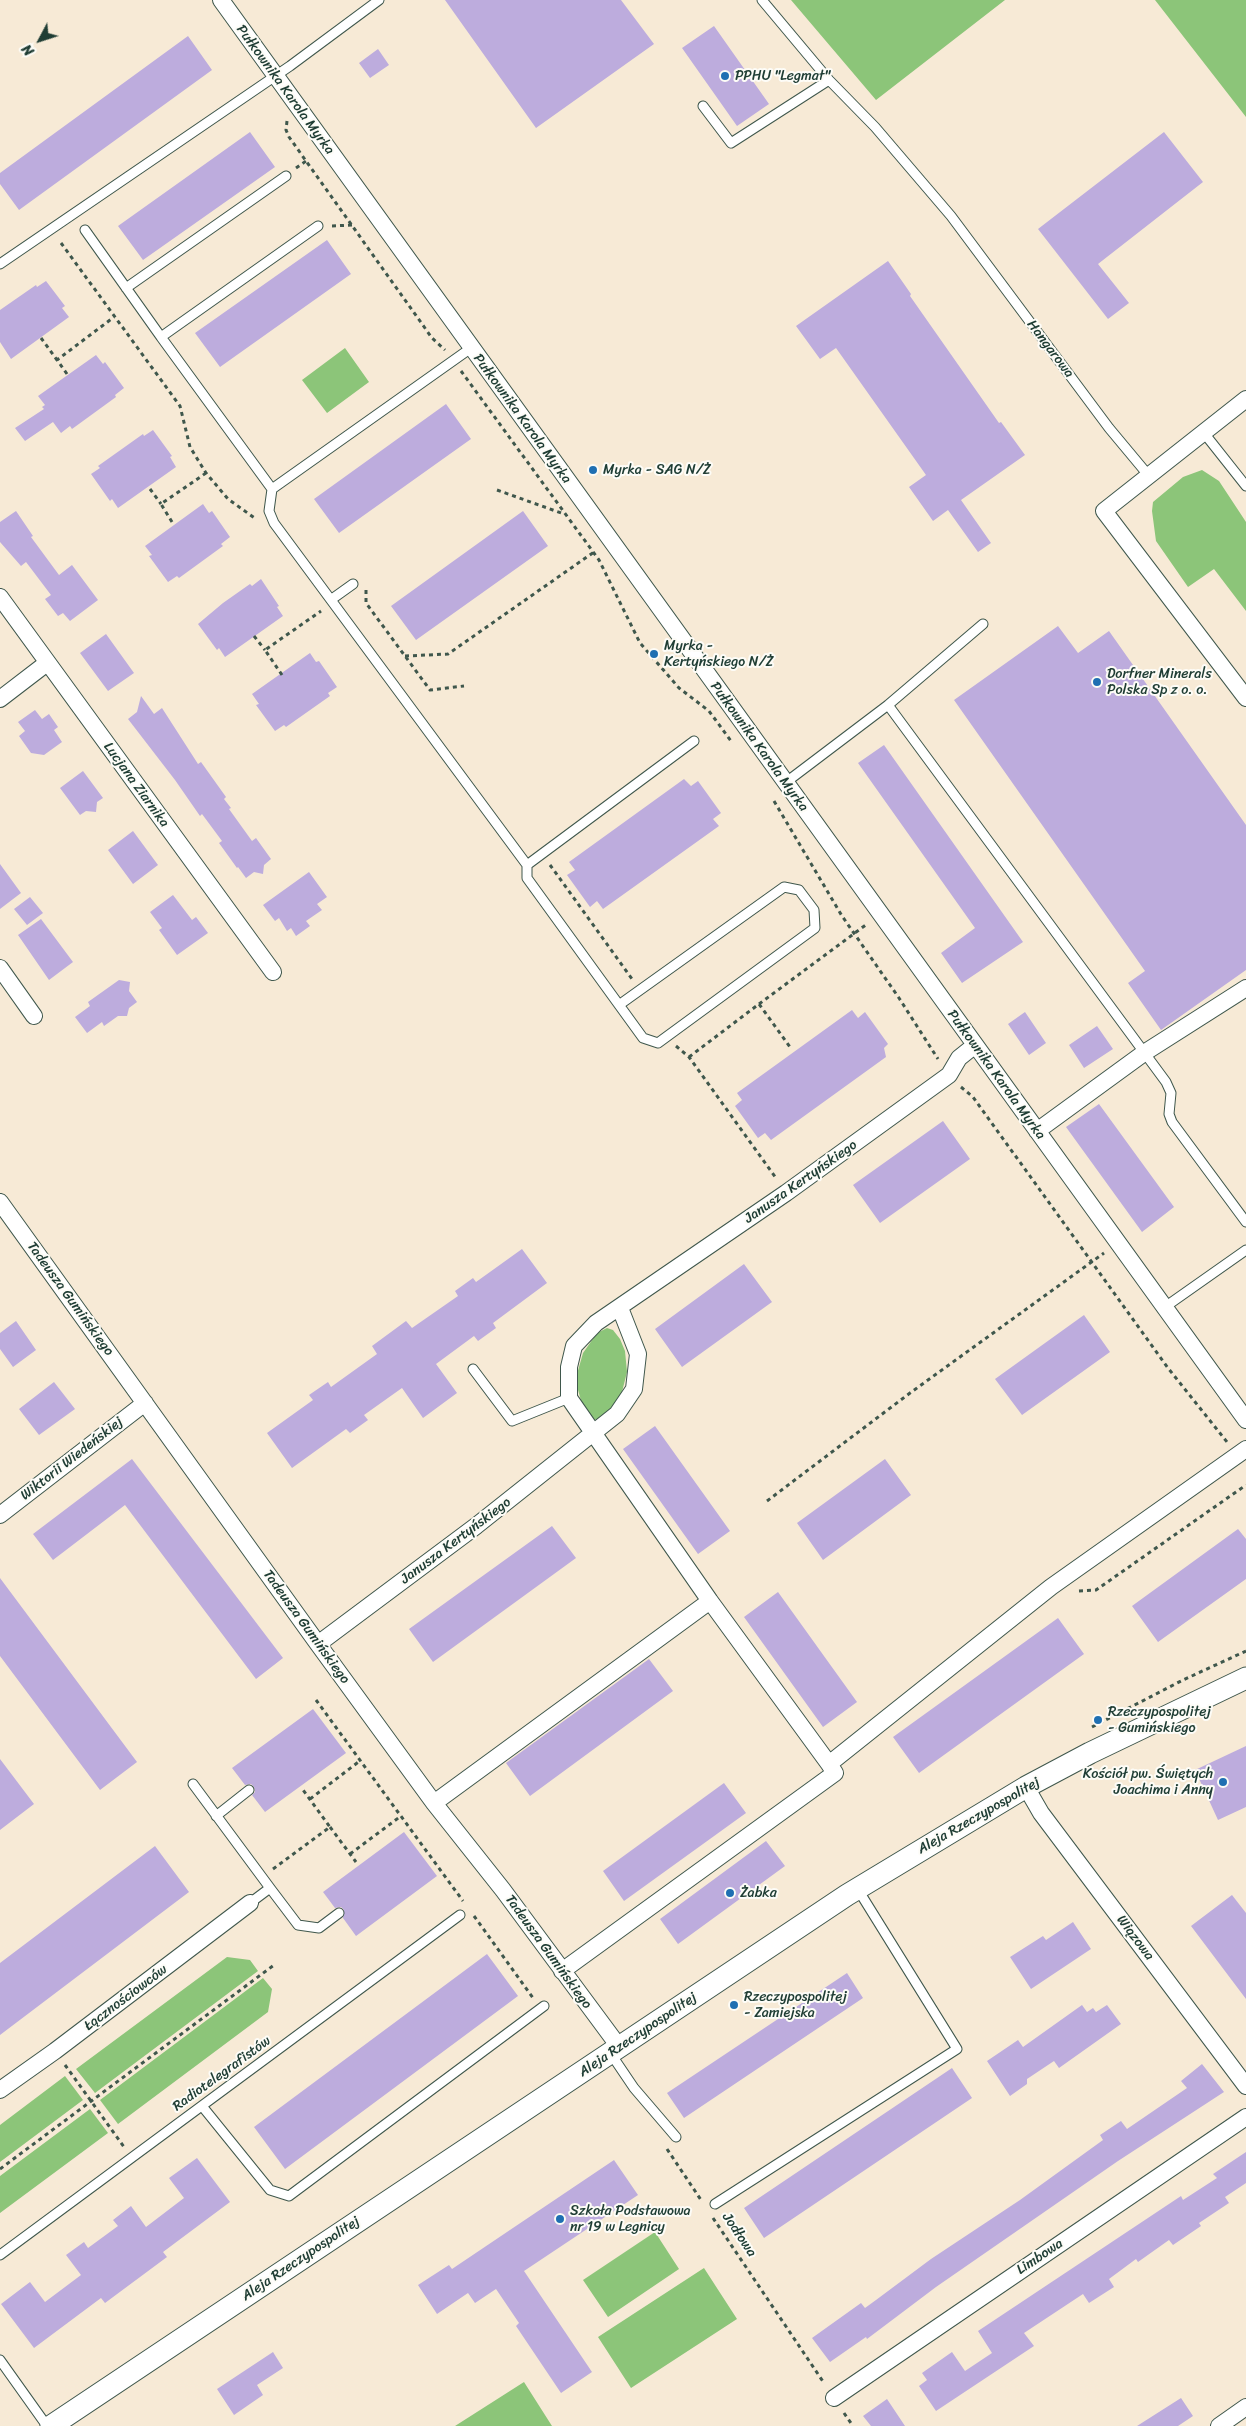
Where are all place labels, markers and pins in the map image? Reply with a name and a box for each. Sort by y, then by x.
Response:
place label: PPHU "Legmat" [735,68,830,84]
marker: PPHU "Legmat" [719,70,731,82]
place label: Myrka - SAG N/Ż [603,462,711,478]
marker: Myrka - SAG N/Ż [587,464,599,476]
place label: Myrka - Kertyńskiego N/Ż [664,638,774,670]
marker: Myrka - Kertyńskiego N/Ż [648,648,660,660]
place label: Dorfner Minerals Polska Sp z o. o. [1107,666,1212,699]
marker: Dorfner Minerals Polska Sp z o. o. [1091,676,1103,688]
place label: Rzeczypospolitej - Gumińskiego [1108,1704,1211,1736]
marker: Rzeczypospolitej - Gumińskiego [1092,1714,1104,1726]
place label: Kościół pw. Świętych Joachima i Anny [1083,1766,1213,1798]
marker: Kościół pw. Świętych Joachima i Anny [1217,1776,1229,1788]
place label: Żabka [740,1885,777,1901]
marker: Żabka [724,1887,736,1899]
place label: Rzeczypospolitej - Zamiejska [744,1989,847,2021]
marker: Rzeczypospolitej - Zamiejska [728,1999,740,2011]
place label: Szkoła Podstawowa nr 19 w Legnicy [570,2203,691,2236]
marker: Szkoła Podstawowa nr 19 w Legnicy [554,2213,566,2225]

